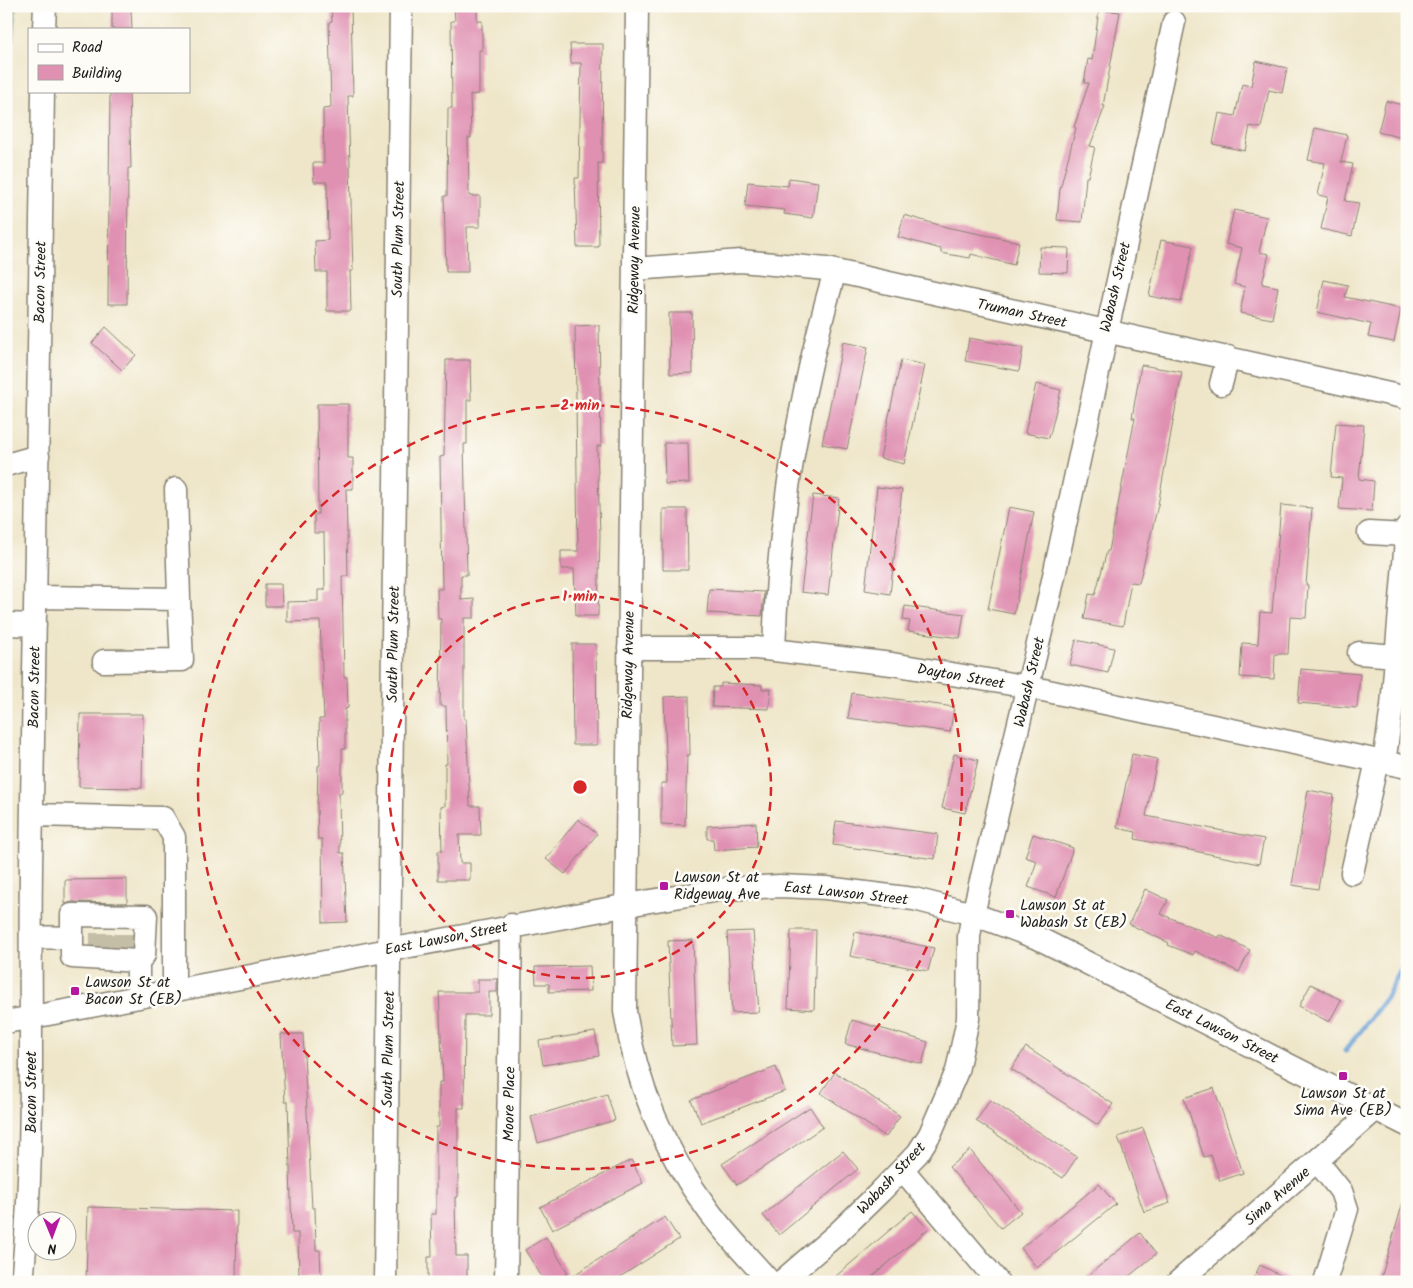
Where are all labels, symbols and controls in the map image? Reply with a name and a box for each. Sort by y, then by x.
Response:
legend [28,28,190,92]
text: Road [72,36,103,60]
text: Building [72,62,122,86]
street label: South Plum Street [386,180,412,298]
street label: Ridgeway Avenue [622,206,648,314]
street label: Wabash Street [1094,239,1138,335]
street label: Bacon Street [28,241,54,323]
street label: Truman Street [975,293,1069,335]
text: 2 min [560,394,600,418]
street label: South Plum Street [381,585,407,703]
text: 1 min [563,585,597,609]
street label: Ridgeway Avenue [616,611,642,719]
street label: Wabash Street [1008,634,1052,730]
street label: Bacon Street [22,646,48,728]
street label: Dayton Street [915,657,1007,697]
centre of rings [571,778,589,796]
place label: Lawson St at Ridgeway Ave [674,866,760,907]
street label: East Lawson Street [783,876,909,912]
marker: Lawson St at Ridgeway Ave [658,880,670,892]
place label: Lawson St at Wabash St (EB) [1020,894,1127,935]
marker: Lawson St at Wabash St (EB) [1004,908,1016,920]
street label: East Lawson Street [383,915,510,963]
place label: Lawson St at Bacon St (EB) [85,971,182,1012]
marker: Lawson St at Bacon St (EB) [69,985,81,997]
street label: South Plum Street [376,990,402,1108]
street label: East Lawson Street [1161,993,1283,1071]
street label: Bacon Street [20,1051,44,1133]
street label: Moore Place [497,1066,523,1142]
marker: Lawson St at Sima Ave (EB) [1337,1070,1349,1082]
place label: Lawson St at Sima Ave (EB) [1294,1082,1392,1123]
street label: Wabash Street [852,1137,932,1221]
street label: Sima Avenue [1239,1161,1316,1232]
north arrow [28,1210,78,1260]
text: N [47,1237,57,1259]

